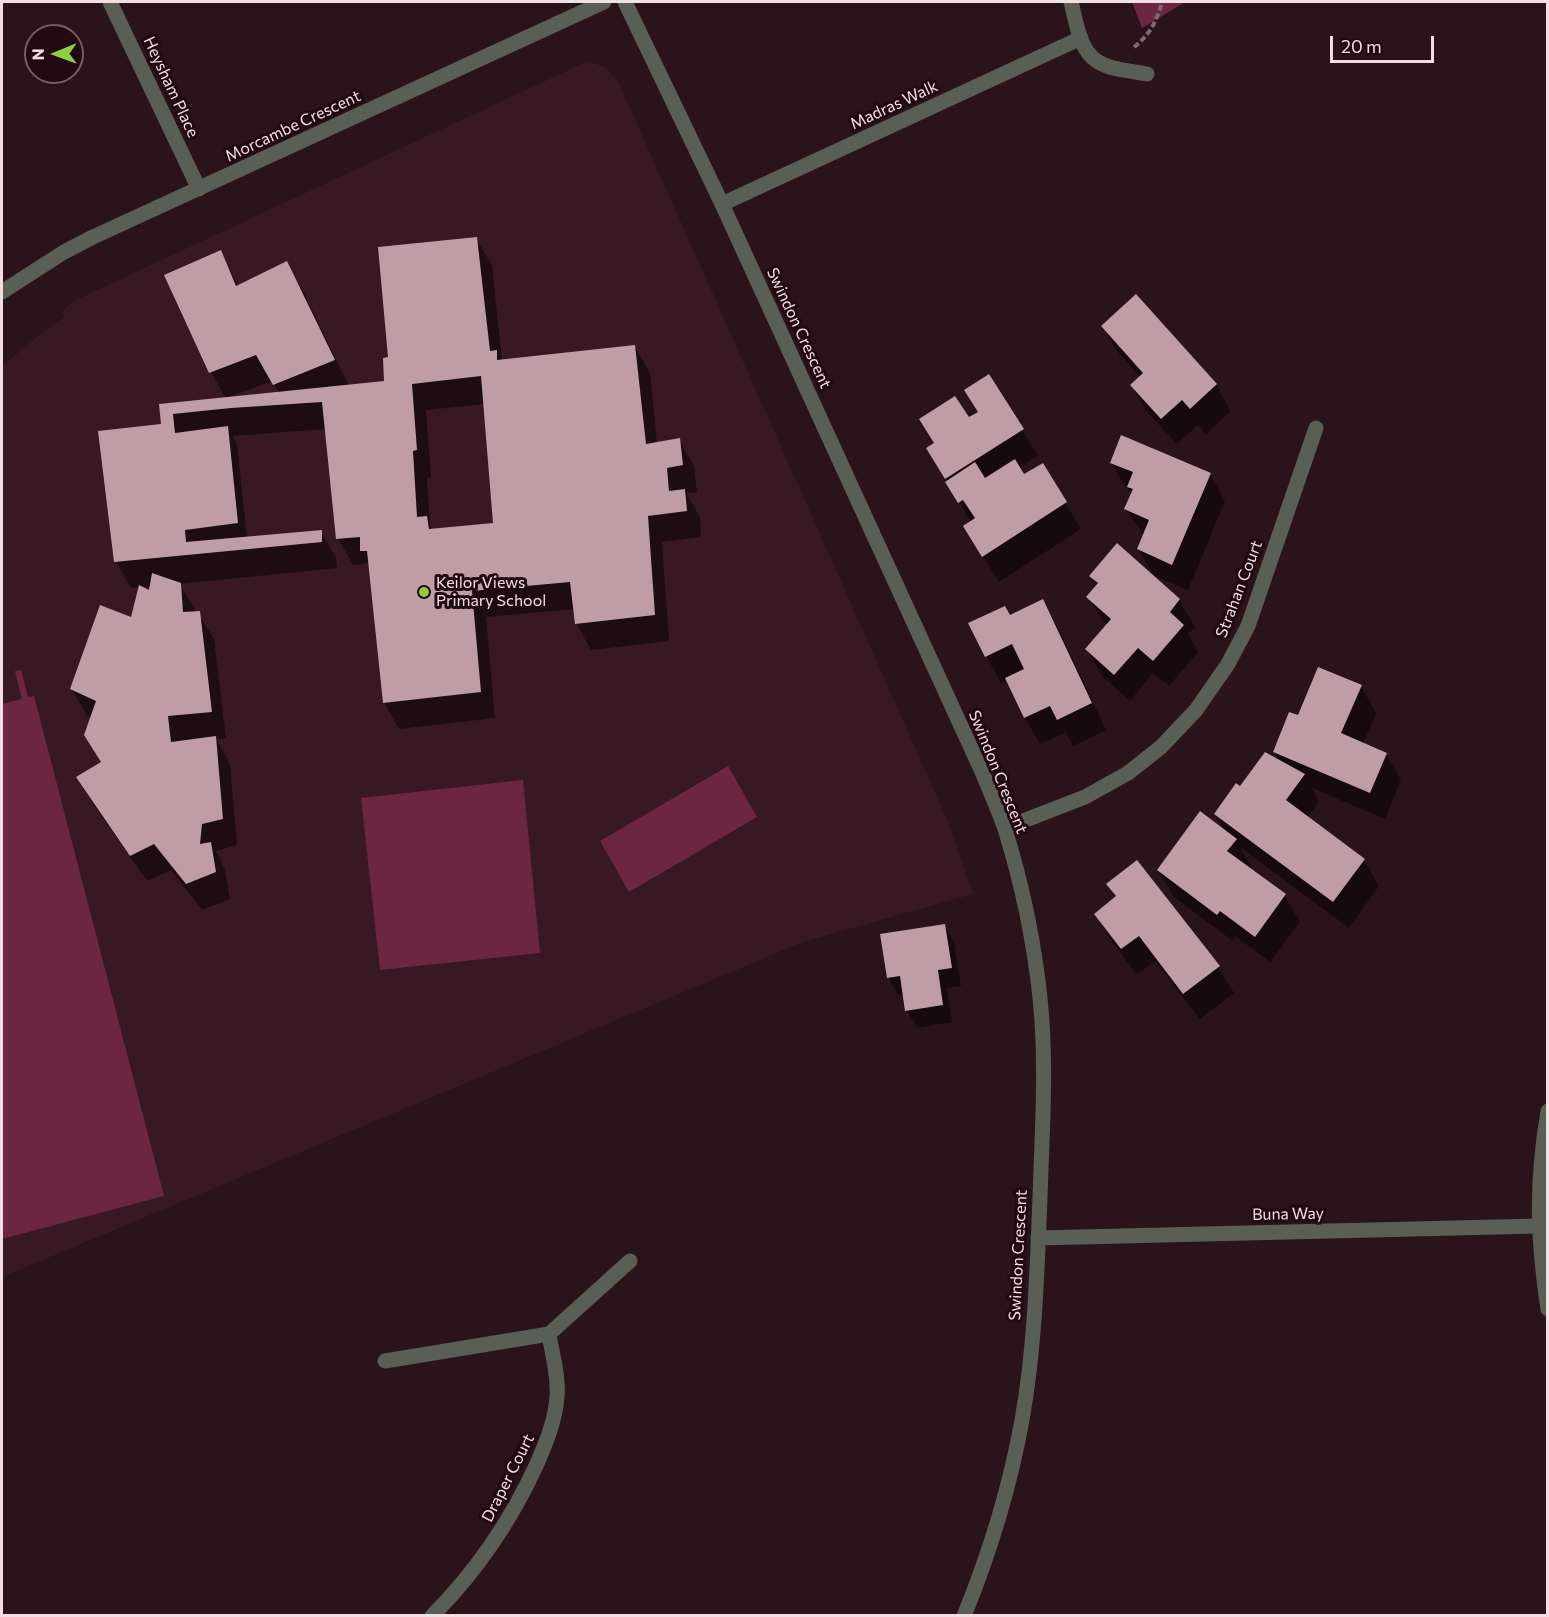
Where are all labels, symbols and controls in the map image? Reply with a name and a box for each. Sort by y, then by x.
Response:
north arrow [24,24,84,84]
scale bar [1333,24,1436,62]
street label: Heysham Place [139,34,203,140]
text: 20 m [1341,35,1382,57]
text: N [28,48,47,60]
street label: Madras Walk [847,76,941,134]
street label: Morcambe Crescent [222,86,364,166]
street label: Swindon Crescent [763,265,835,391]
street label: Strahan Court [1212,538,1266,640]
place label: Keilor Views Primary School [436,573,546,611]
marker: Keilor Views Primary School [417,585,431,599]
street label: Swindon Crescent [965,708,1031,836]
street label: Swindon Crescent [1005,1189,1031,1321]
street label: Buna Way [1252,1204,1324,1224]
street label: Draper Court [478,1431,538,1525]

